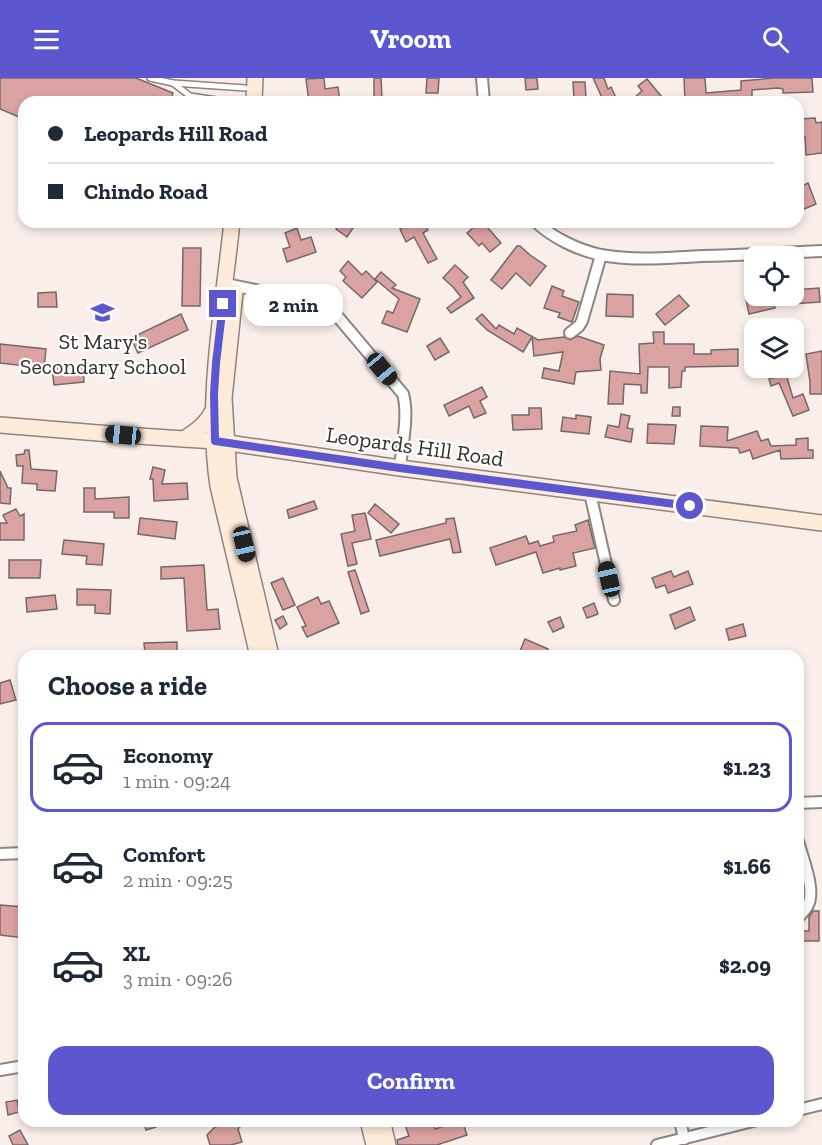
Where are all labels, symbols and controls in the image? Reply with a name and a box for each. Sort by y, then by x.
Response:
icon: menu [30,23,63,56]
text: Vroom [371,23,451,55]
icon: search [759,23,792,56]
text: Leopards Hill Road [84,120,267,147]
text: Chindo Road [84,178,208,205]
map controls [744,246,804,378]
button: locate [744,246,804,306]
callout: 2 min [244,283,343,325]
route end [209,290,236,317]
text: 2 min [269,293,318,317]
school or university icon: St Mary's Secondary School [90,299,116,325]
button: layers [744,318,804,378]
place label: St Mary's Secondary School [20,328,186,380]
car [364,349,400,389]
street label: Leopards Hill Road [324,421,505,472]
car [104,424,142,446]
route start [676,492,703,519]
car [231,524,257,564]
car [596,559,622,599]
text: Choose a ride [48,670,207,702]
icon: car [51,740,105,794]
text: Economy [123,742,213,769]
text: $1.23 [723,754,771,781]
text: 1 min · 09:24 [123,769,231,793]
icon: car [51,839,105,893]
text: Comfort [123,841,205,868]
text: $1.66 [723,853,771,880]
text: 2 min · 09:25 [123,868,233,892]
icon: car [51,938,105,992]
text: XL [123,940,150,967]
text: $2.09 [719,952,771,979]
text: 3 min · 09:26 [123,967,233,991]
button: Confirm [48,1046,774,1115]

